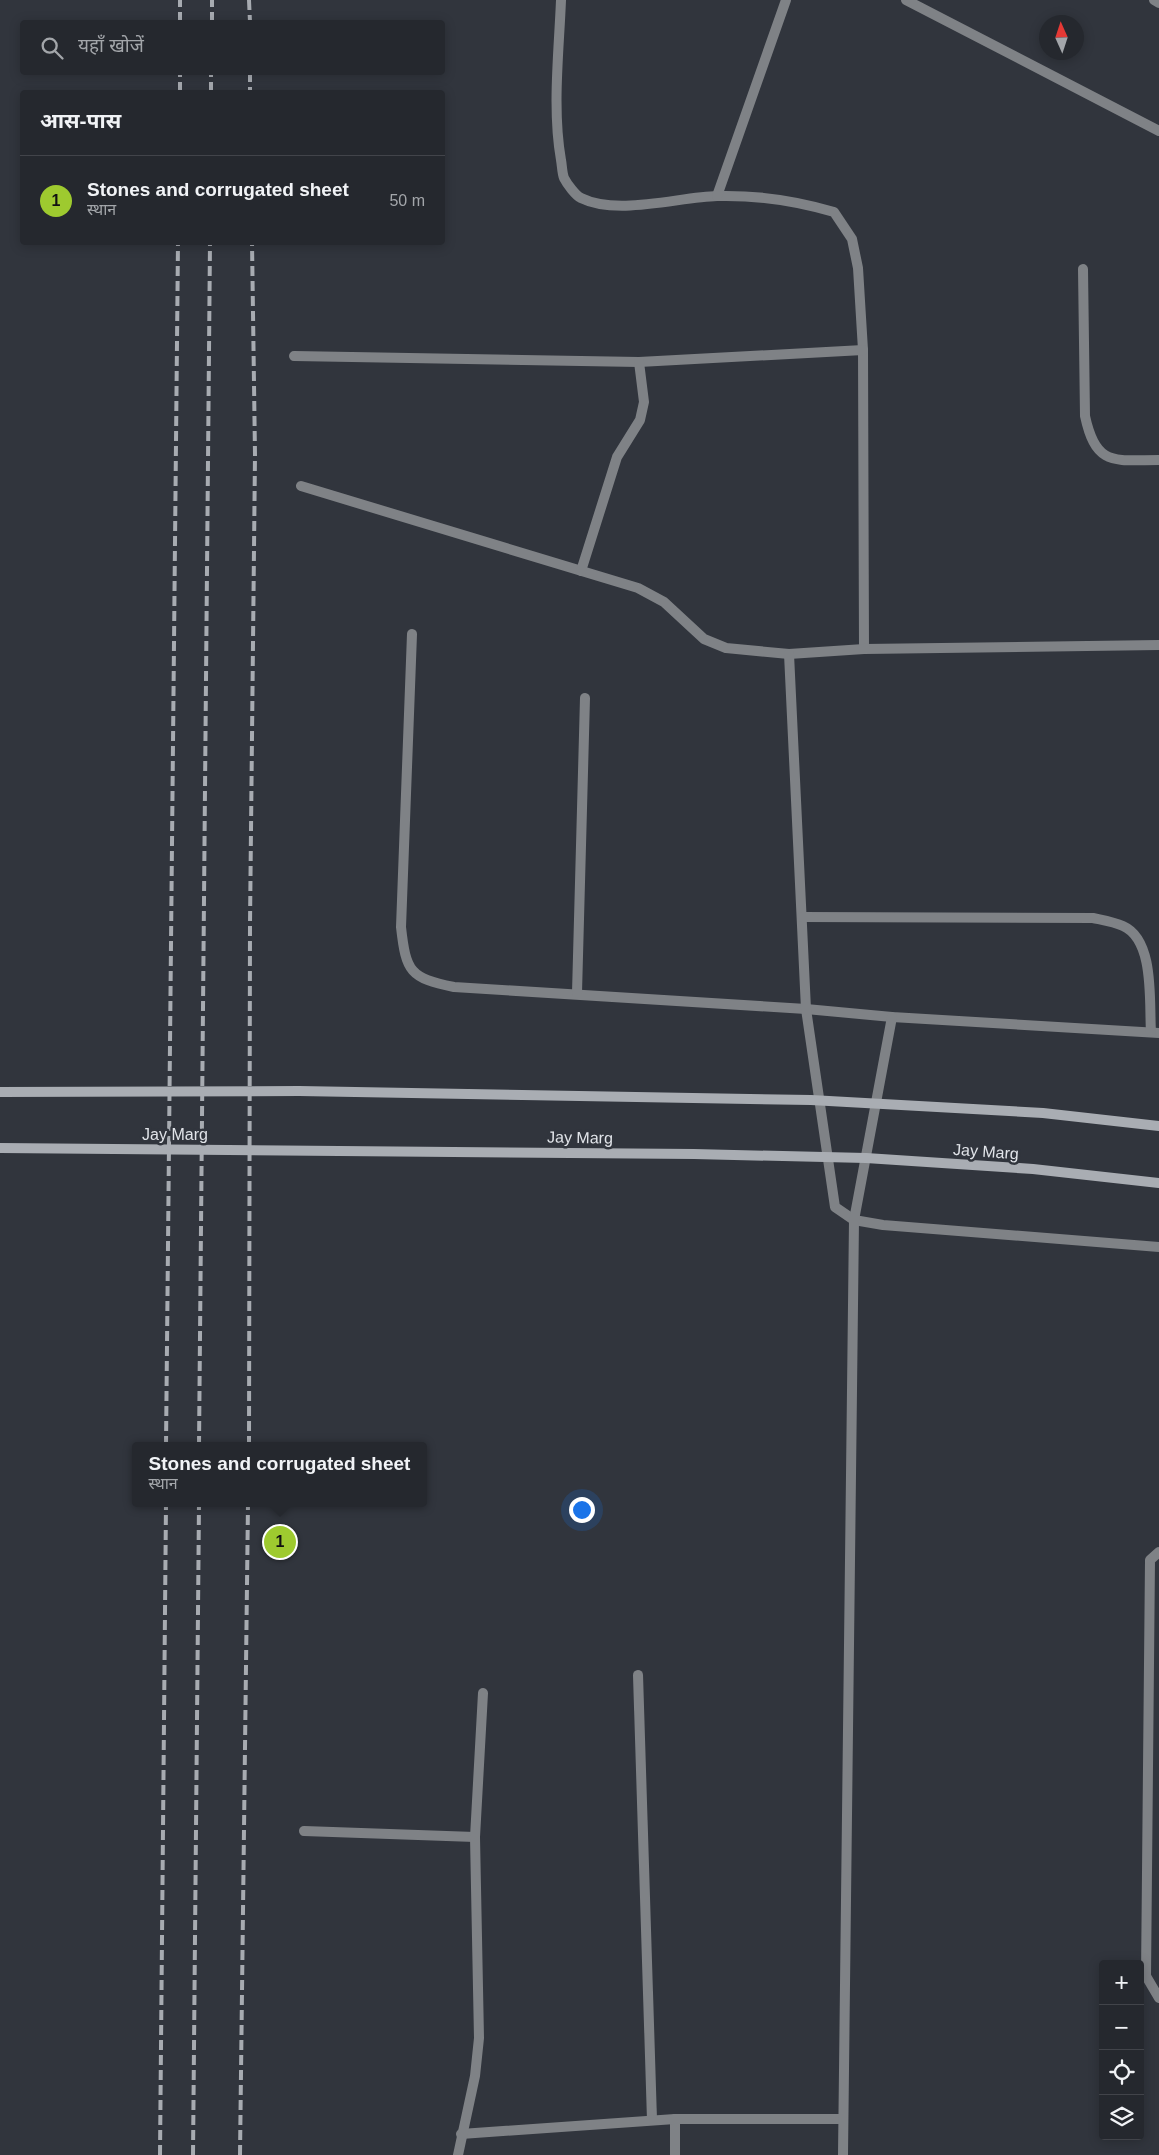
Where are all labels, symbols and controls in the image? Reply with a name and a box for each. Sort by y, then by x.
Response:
north arrow [1039,15,1084,60]
search box [20,20,445,75]
icon: search [38,34,66,62]
text: यहाँ खोजें [78,35,144,56]
text: आस-पास [40,109,121,132]
text: Stones and corrugated sheet [87,179,349,200]
text: 1 [52,192,60,209]
text: 50 m [389,192,425,209]
text: स्थान [87,201,116,218]
street label: Jay Marg [142,1126,208,1143]
street label: Jay Marg [547,1128,613,1147]
street label: Jay Marg [953,1141,1019,1162]
popup [132,1442,427,1507]
text: Stones and corrugated sheet [149,1453,410,1474]
text: स्थान [149,1475,178,1492]
your location [569,1497,595,1523]
pin: 1 [264,1523,296,1561]
map controls [1099,1960,1144,2140]
button: + [1099,1960,1144,2005]
button: − [1099,2005,1144,2050]
button: locate [1099,2050,1144,2095]
button: layers [1099,2095,1144,2140]

